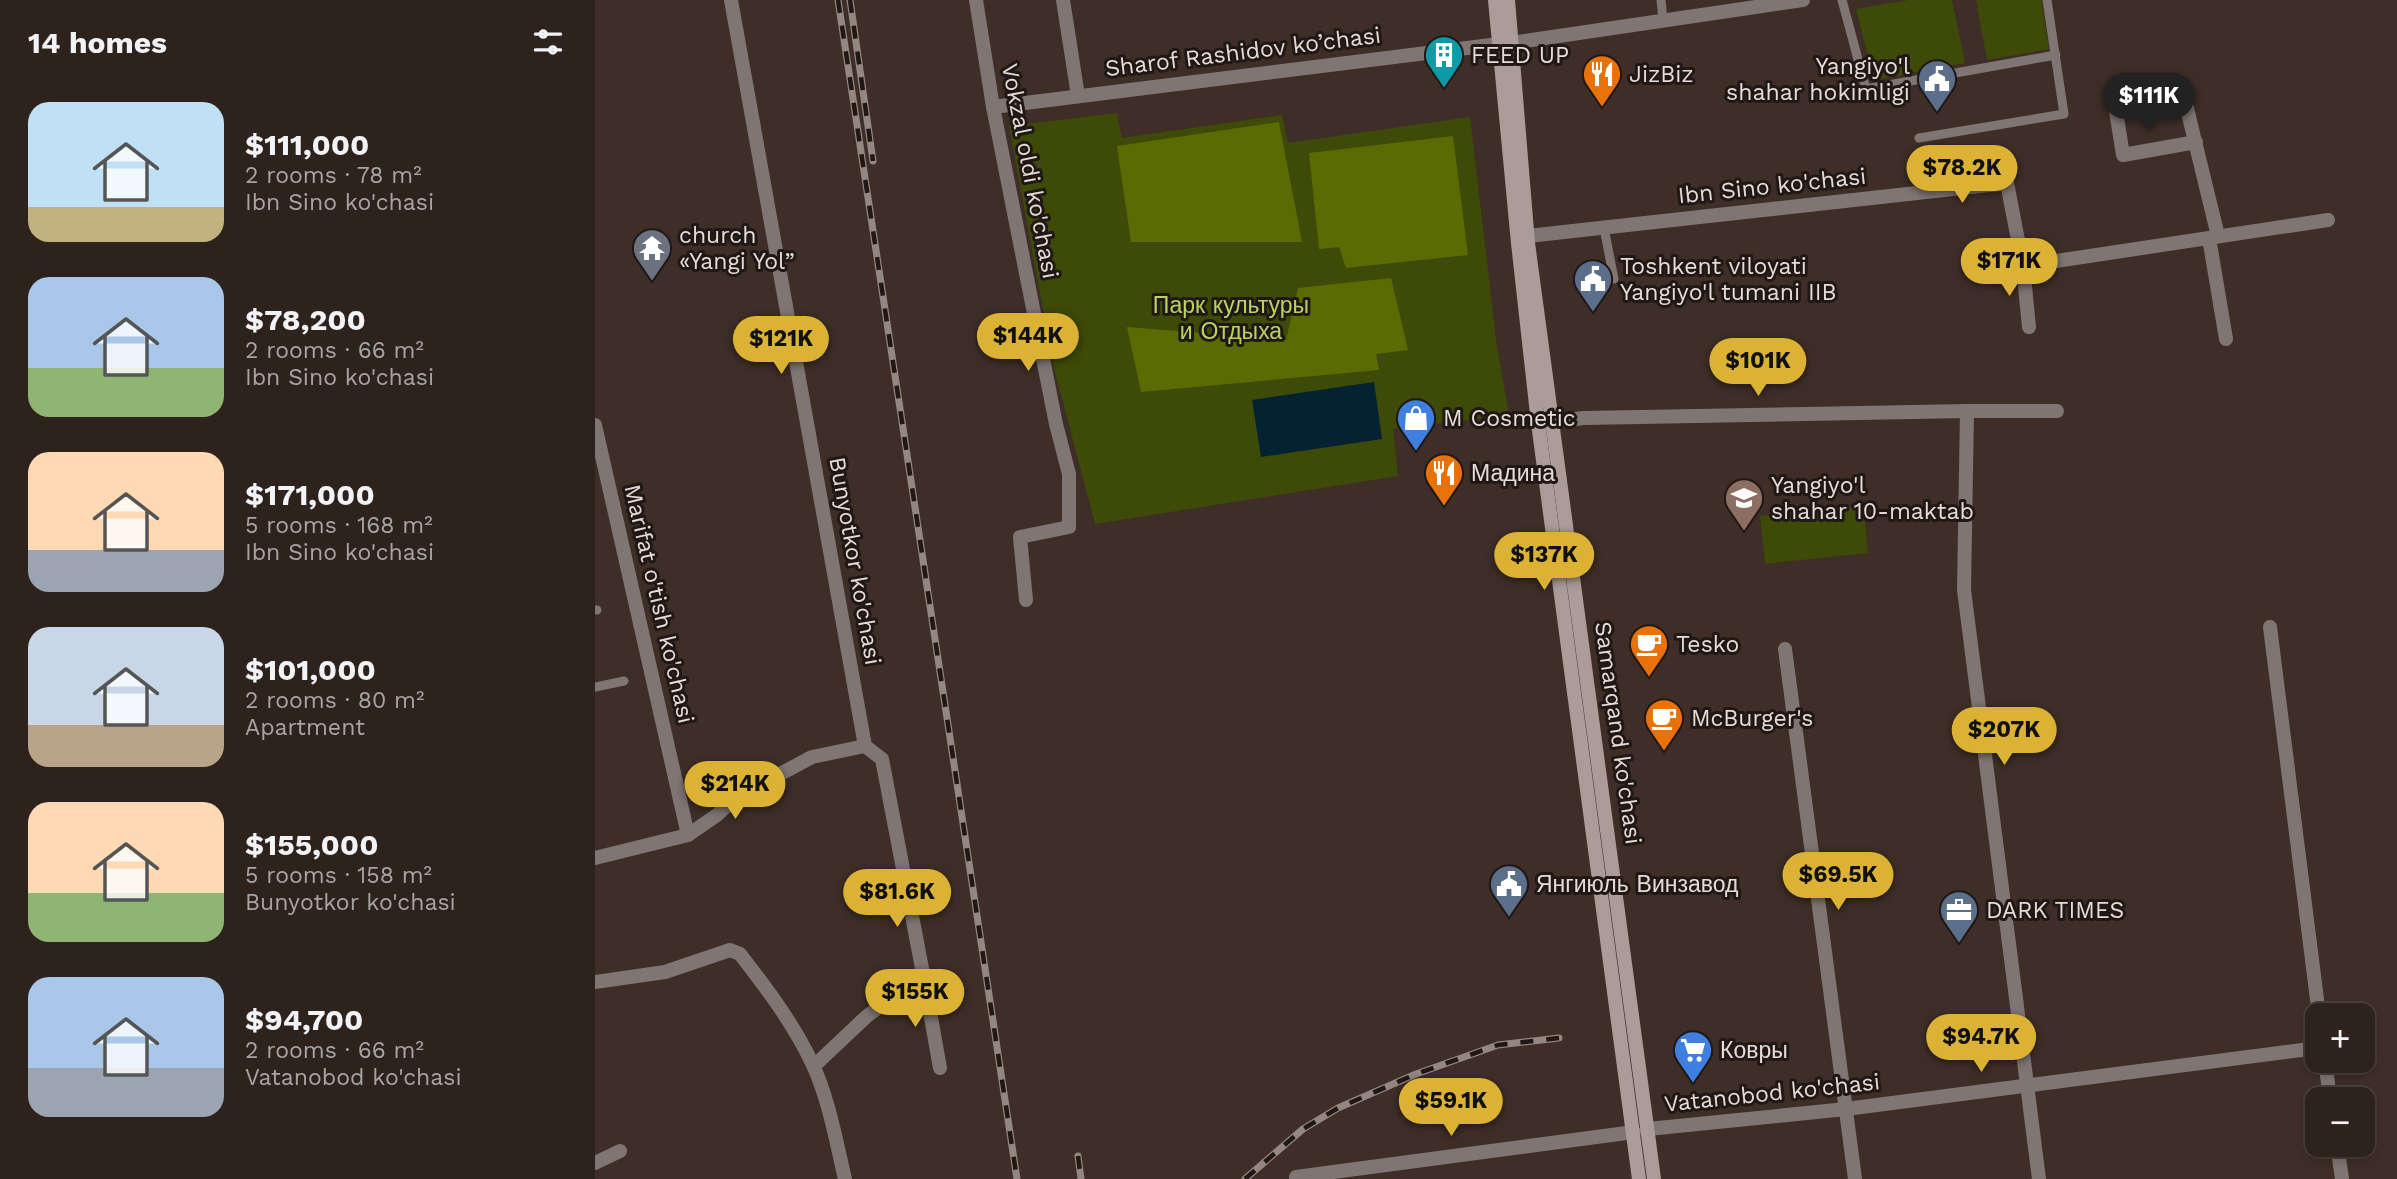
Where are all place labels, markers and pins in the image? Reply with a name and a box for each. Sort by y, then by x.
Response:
building icon: FEED UP [1423,34,1465,89]
place label: FEED UP [1471,42,1569,69]
restaurant icon: JizBiz [1581,53,1623,108]
place label: Yangiyo'l shahar hokimligi [1726,53,1910,106]
public building icon: Yangiyo'l shahar hokimligi [1916,58,1958,113]
place label: JizBiz [1629,61,1694,88]
pin: $111K [2100,74,2198,133]
pin: $78.2K [1905,146,2019,205]
place label: church «Yangi Yol” [679,222,795,275]
temple icon: church «Yangi Yol” [631,227,673,282]
pin: $171K [1960,238,2058,298]
place label: Toshkent viloyati Yangiyo'l tumani IIB [1620,253,1837,306]
public building icon: Toshkent viloyati Yangiyo'l tumani IIB [1572,258,1614,313]
pin: $144K [979,314,1077,373]
pin: $121K [732,316,830,376]
pin: $101K [1709,338,1807,398]
shop icon: M Cosmetic [1395,397,1437,452]
place label: M Cosmetic [1443,405,1576,432]
restaurant icon: Мадина [1423,452,1465,507]
place label: Мадина [1471,460,1555,487]
place label: Yangiyo'l shahar 10-maktab [1771,472,1974,525]
school or university icon: Yangiyo'l shahar 10-maktab [1723,477,1765,532]
pin: $137K [1495,532,1593,592]
cafe icon: Tesko [1628,623,1670,678]
place label: Tesko [1676,631,1739,658]
cafe icon: McBurger's [1643,697,1685,752]
place label: McBurger's [1691,705,1813,732]
pin: $207K [1955,708,2053,767]
pin: $214K [686,762,784,821]
pin: $69.5K [1781,852,1895,912]
public building icon: Янгиюль Винзавод [1488,863,1530,918]
pin: $81.6K [840,870,954,929]
place label: Янгиюль Винзавод [1536,871,1739,898]
office icon: DARK TIMES [1938,889,1980,944]
place label: DARK TIMES [1986,897,2124,924]
pin: $155K [866,970,964,1029]
pin: $94.7K [1924,1014,2038,1074]
supermarket icon: Ковры [1672,1029,1714,1084]
place label: Ковры [1720,1037,1788,1064]
pin: $59.1K [1394,1078,1508,1138]

